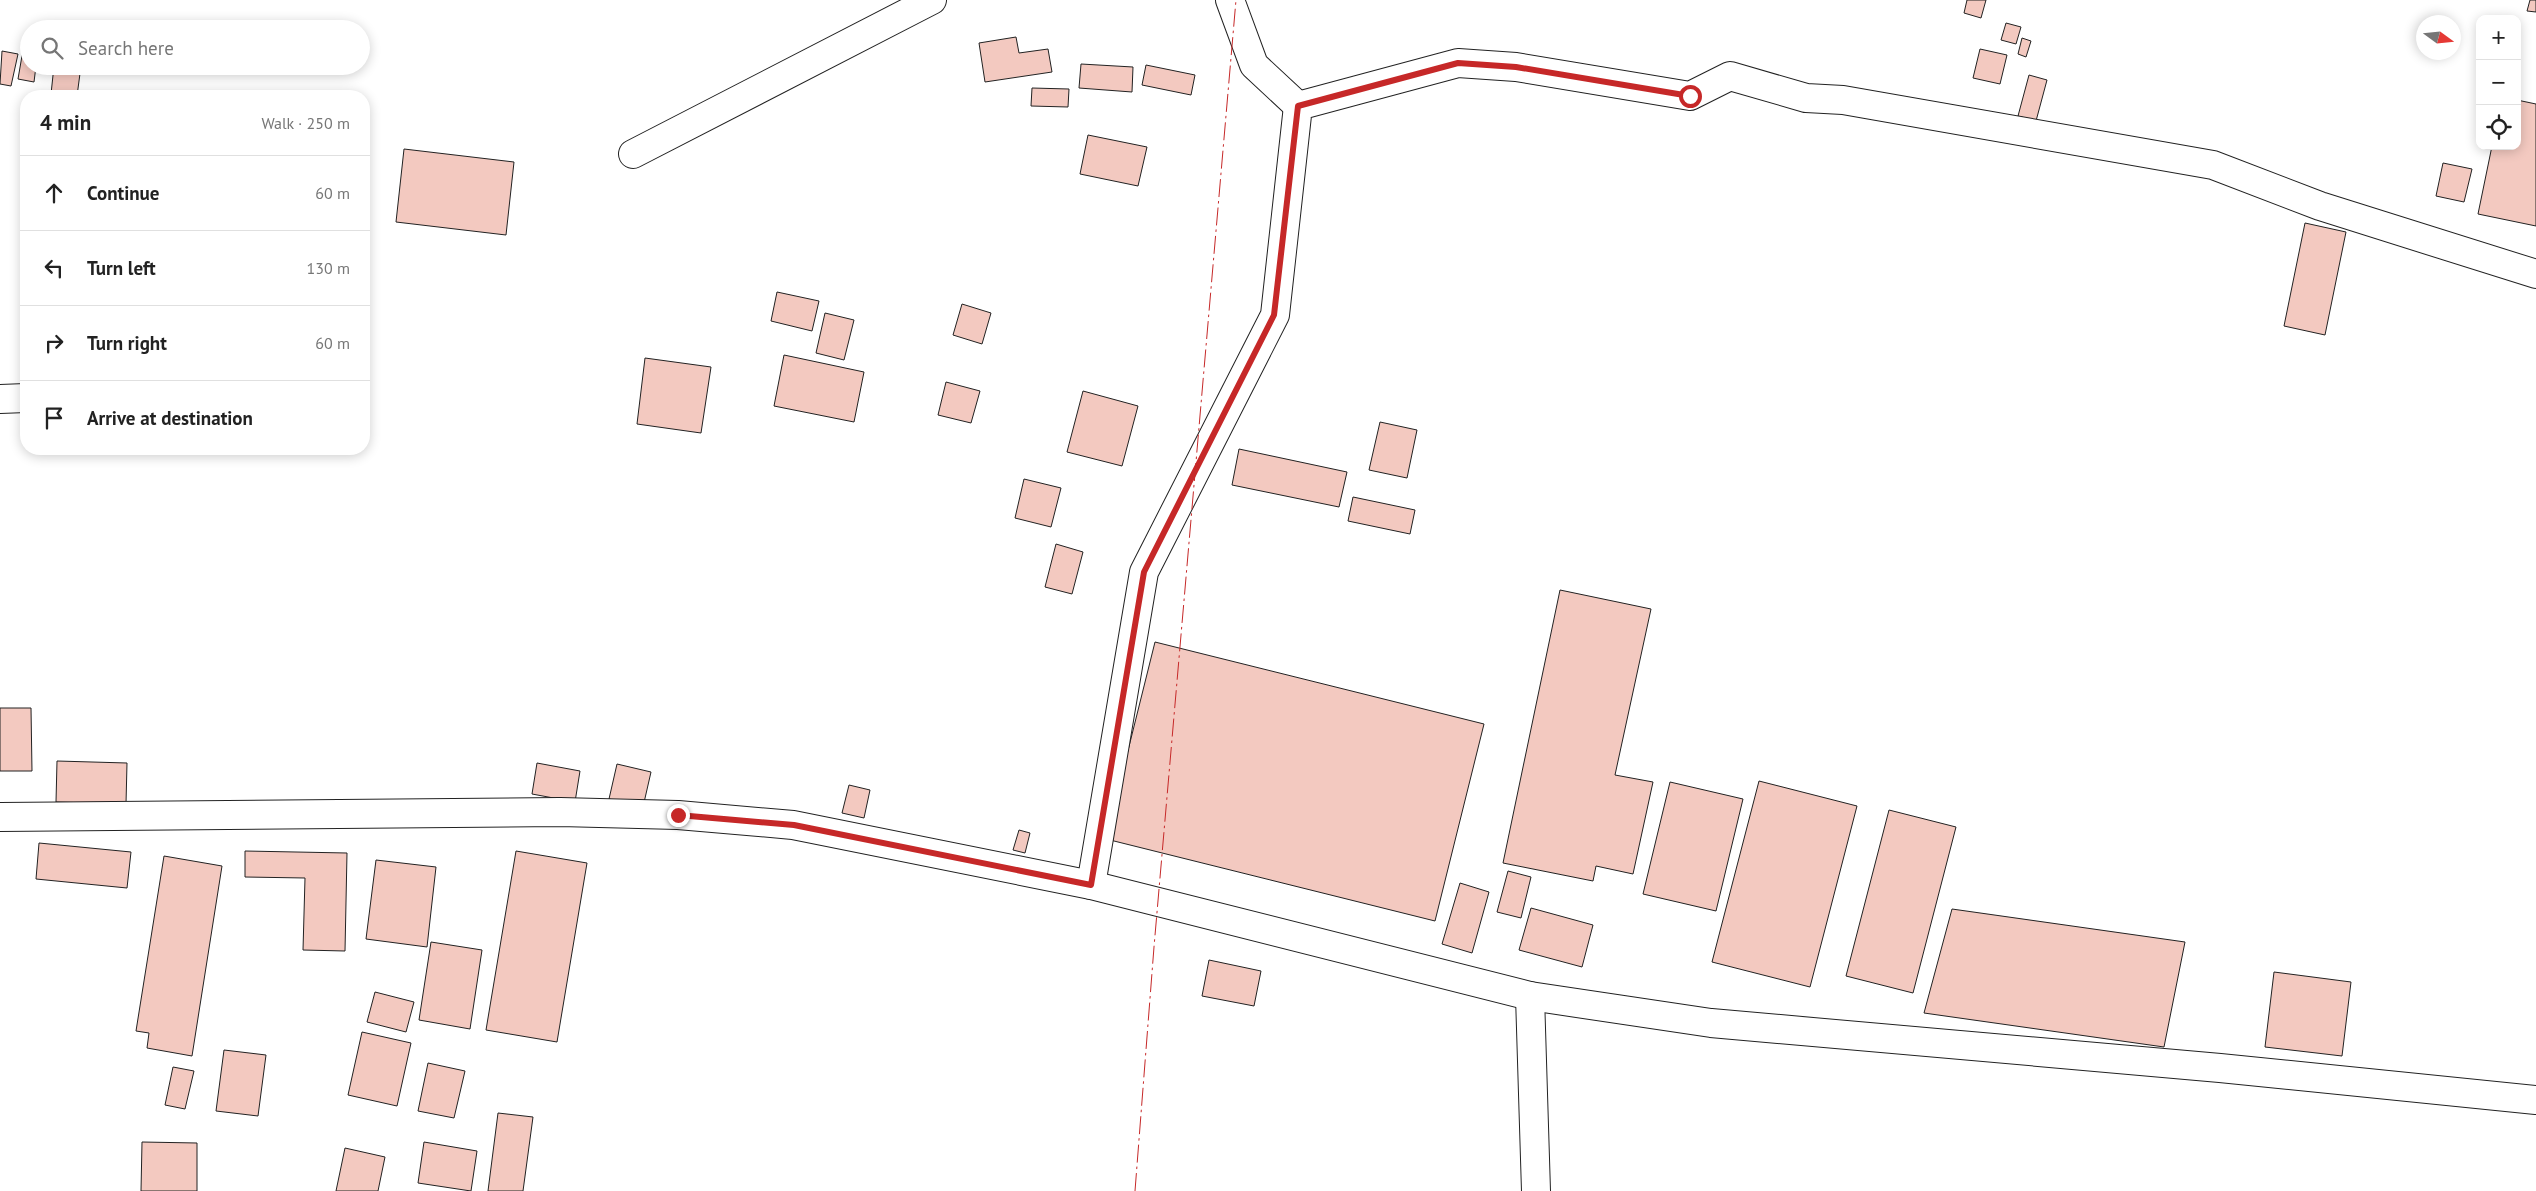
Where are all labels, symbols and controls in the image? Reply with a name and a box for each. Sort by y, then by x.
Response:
north arrow [2416,15,2461,60]
map controls [2476,15,2521,150]
button: + [2476,15,2521,60]
search box [20,20,370,75]
icon: search [38,34,66,62]
text: Search here [78,36,174,60]
button: − [2476,60,2521,105]
route start [1679,85,1702,108]
button: locate [2476,105,2521,150]
text: 4 min [40,109,91,136]
text: Walk · 250 m [261,113,350,133]
icon: ahead [40,179,68,207]
text: Continue [87,181,159,205]
text: 60 m [315,183,350,203]
icon: left [40,254,68,282]
text: Turn left [87,256,156,280]
text: 130 m [307,258,350,278]
icon: right [40,329,68,357]
text: Turn right [87,331,167,355]
text: 60 m [315,333,350,353]
icon: arrive [40,404,68,432]
text: Arrive at destination [87,406,253,430]
route end [667,804,690,827]

